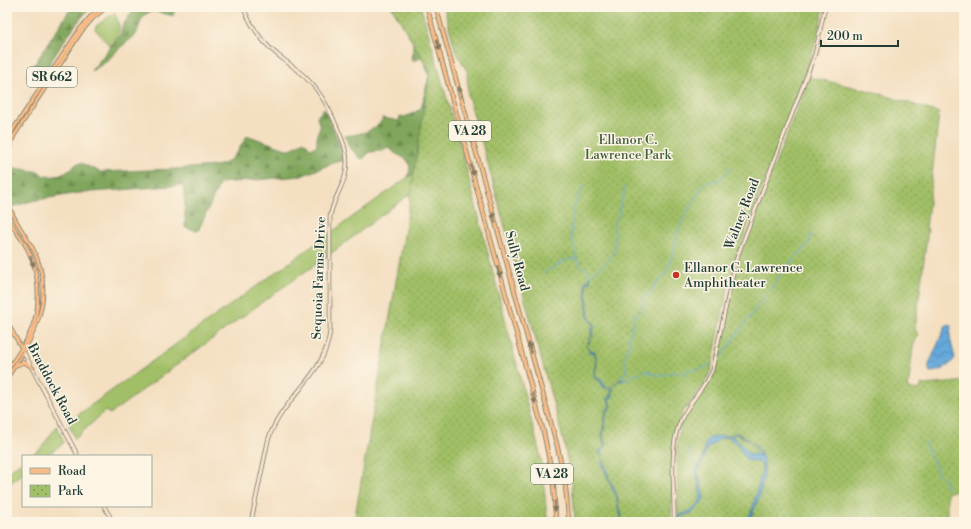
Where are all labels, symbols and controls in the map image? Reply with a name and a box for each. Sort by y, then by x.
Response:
scale bar [821,22,898,48]
text: 200 m [827,29,863,44]
one-way arrow [435,39,441,51]
road number: SR 662 [27,67,77,87]
one-way arrow [457,86,463,98]
road number: VA 28 [449,121,491,141]
park label: Ellanor C. Lawrence Park [585,132,673,163]
one-way arrow [469,164,475,176]
street label: Walney Road [721,176,763,253]
one-way arrow [491,211,497,223]
street label: Sequoia Farms Drive [309,216,329,340]
street label: Sully Road [501,229,533,293]
one-way arrow [30,256,36,268]
place label: Ellanor C. Lawrence Amphitheater [683,260,803,291]
one-way arrow [496,267,502,279]
marker: Ellanor C. Lawrence Amphitheater [671,270,681,280]
street label: Braddock Road [23,340,80,428]
one-way arrow [527,341,533,353]
one-way arrow [531,392,537,404]
legend [22,455,152,507]
text: Road [58,464,86,479]
road number: VA 28 [531,464,573,484]
text: Park [58,484,84,499]
one-way arrow [552,500,558,513]

